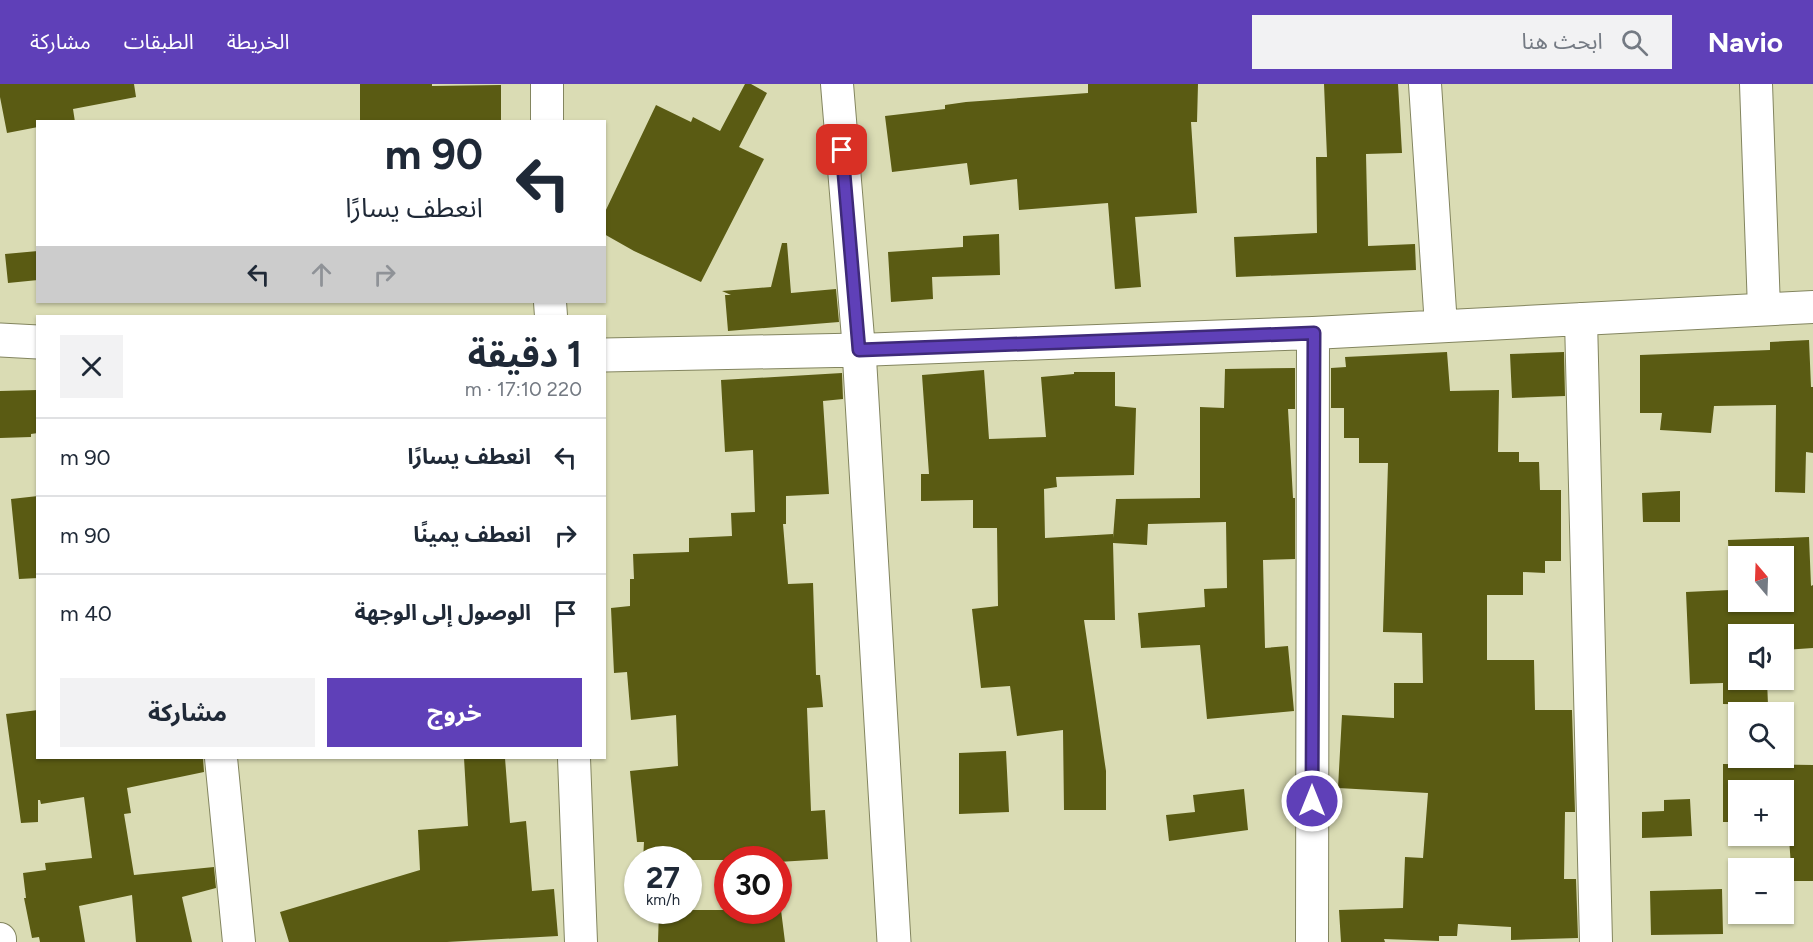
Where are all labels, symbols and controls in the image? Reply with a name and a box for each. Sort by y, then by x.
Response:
search box [1252,15,1672,69]
text: Navio [1708,25,1783,59]
icon: search [1618,26,1651,59]
text: ابحث هنا [1521,28,1603,55]
text: مشاركة [30,29,91,54]
text: الطبقات [124,29,194,54]
text: الخريطة [227,29,290,54]
pin [816,124,867,175]
text: 90 m [385,129,483,180]
icon: arrive [825,133,858,166]
icon: left [504,144,582,222]
text: انعطف يسارًا [345,191,483,224]
icon: left [242,258,275,291]
icon: ahead [305,258,338,291]
icon: right [368,258,401,291]
text: 1 دقيقة [468,333,582,376]
button: close [60,335,123,398]
text: 220 m · 17:10 [465,377,582,401]
icon: left [549,441,582,474]
text: انعطف يسارًا [408,443,531,470]
text: 90 m [60,444,111,471]
icon: right [549,519,582,552]
text: انعطف يمينًا [413,521,531,548]
text: 90 m [60,522,111,549]
north arrow [1728,546,1794,612]
map controls [1728,546,1794,924]
icon: arrive [549,597,582,630]
text: الوصول إلى الوجهة [354,599,531,626]
text: 40 m [60,600,112,627]
button: sound [1728,624,1794,690]
button: مشاركة [60,678,315,747]
button: خروج [327,678,582,747]
button: search [1728,702,1794,768]
position arrow [1280,769,1344,833]
button: + [1728,780,1794,846]
speed limit sign: 30 [714,846,792,924]
button: − [1728,858,1794,924]
text: 27 [646,859,680,896]
text: km/h [646,891,680,909]

